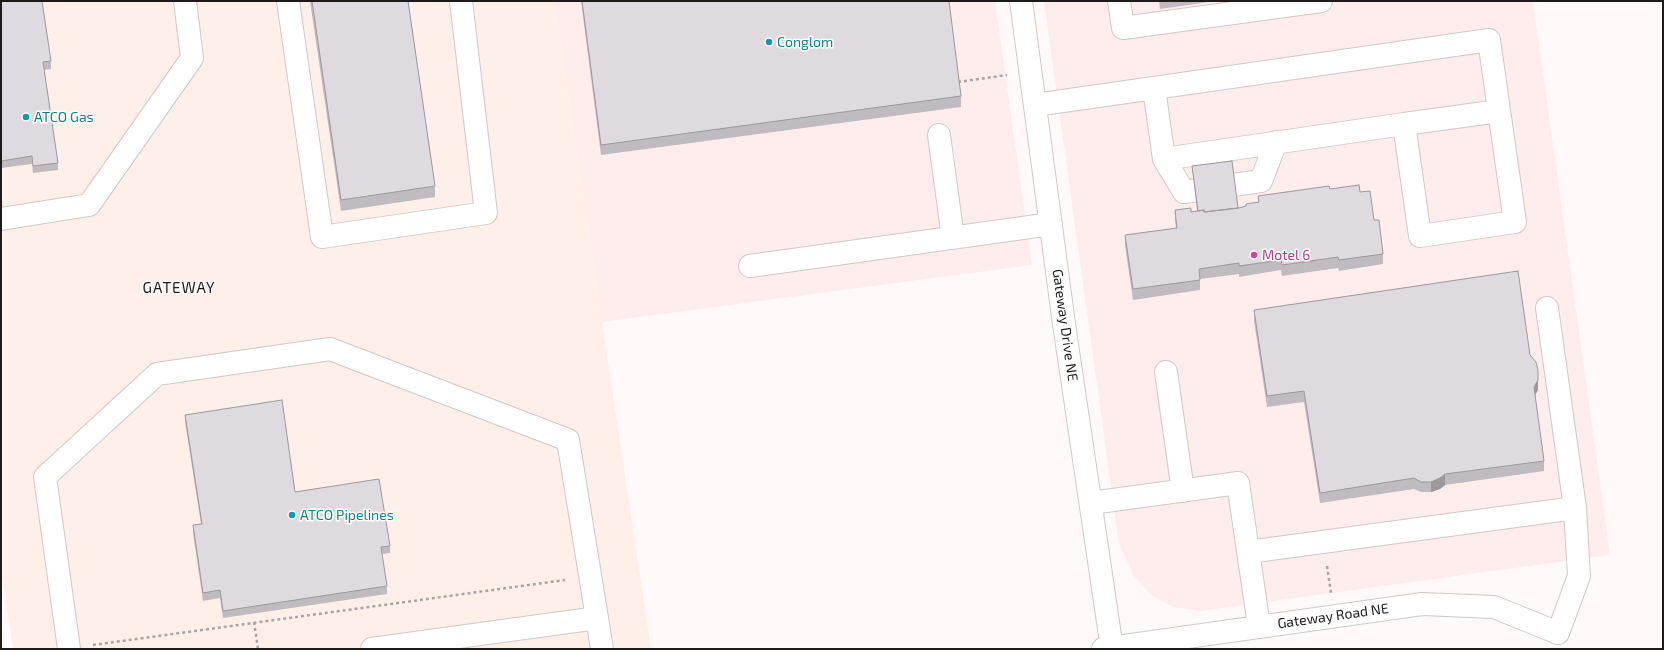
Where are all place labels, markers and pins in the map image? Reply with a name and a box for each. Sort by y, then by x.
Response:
place label: Conglom [777,34,833,50]
marker: Conglom [764,37,774,47]
place label: ATCO Gas [34,109,94,125]
marker: ATCO Gas [21,112,31,122]
place label: Motel 6 [1262,247,1310,263]
marker: Motel 6 [1249,250,1259,260]
place label: ATCO Pipelines [300,507,394,523]
marker: ATCO Pipelines [287,510,297,520]

